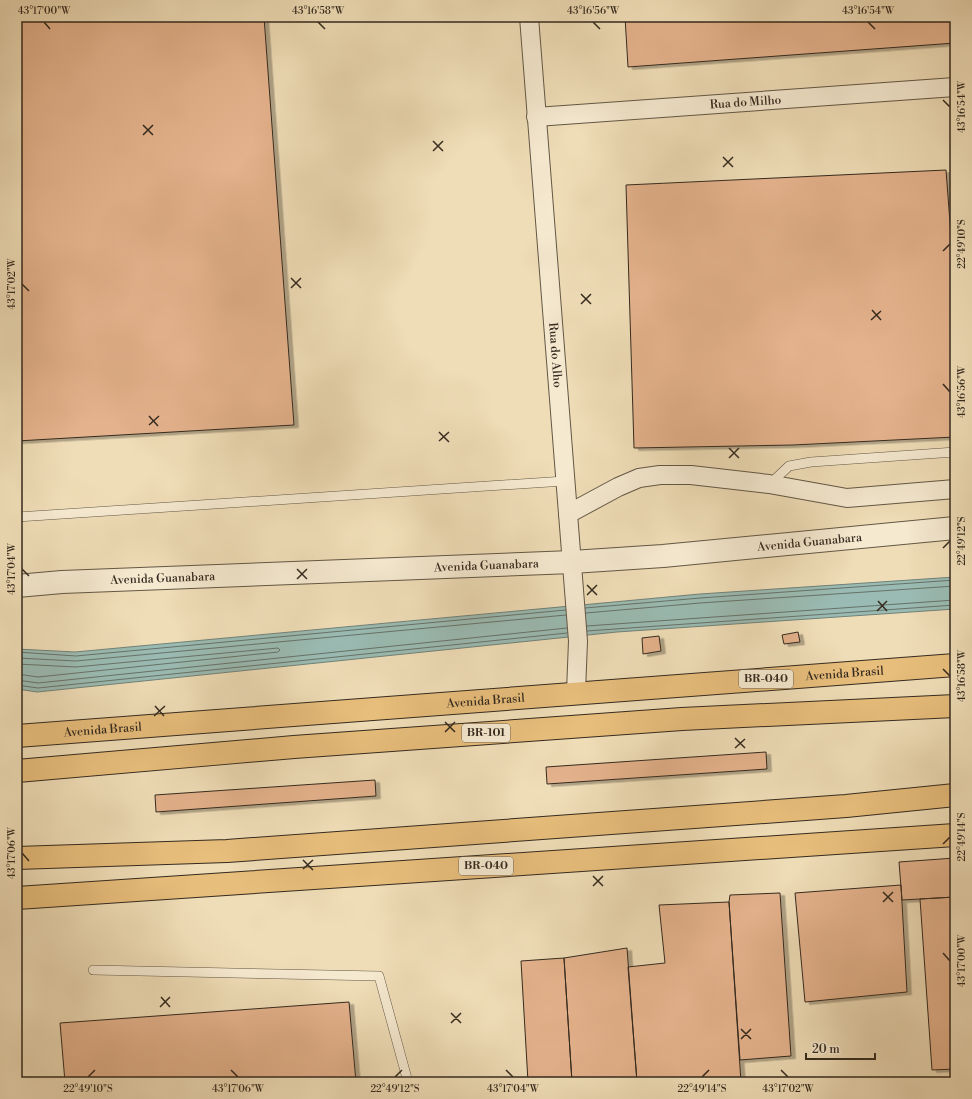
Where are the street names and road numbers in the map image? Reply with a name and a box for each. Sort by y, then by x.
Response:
street label: Rua do Milho [709,92,782,112]
street label: Rua do Alho [545,322,566,388]
street label: Avenida Guanabara [755,529,864,555]
street label: Avenida Guanabara [433,556,540,575]
street label: Avenida Guanabara [109,568,217,588]
street label: Avenida Brasil [804,663,885,684]
road number: BR-040 [739,670,793,688]
street label: Avenida Brasil [445,690,526,711]
street label: Avenida Brasil [62,719,143,740]
road number: BR-101 [462,724,510,742]
road number: BR-040 [459,857,513,875]

